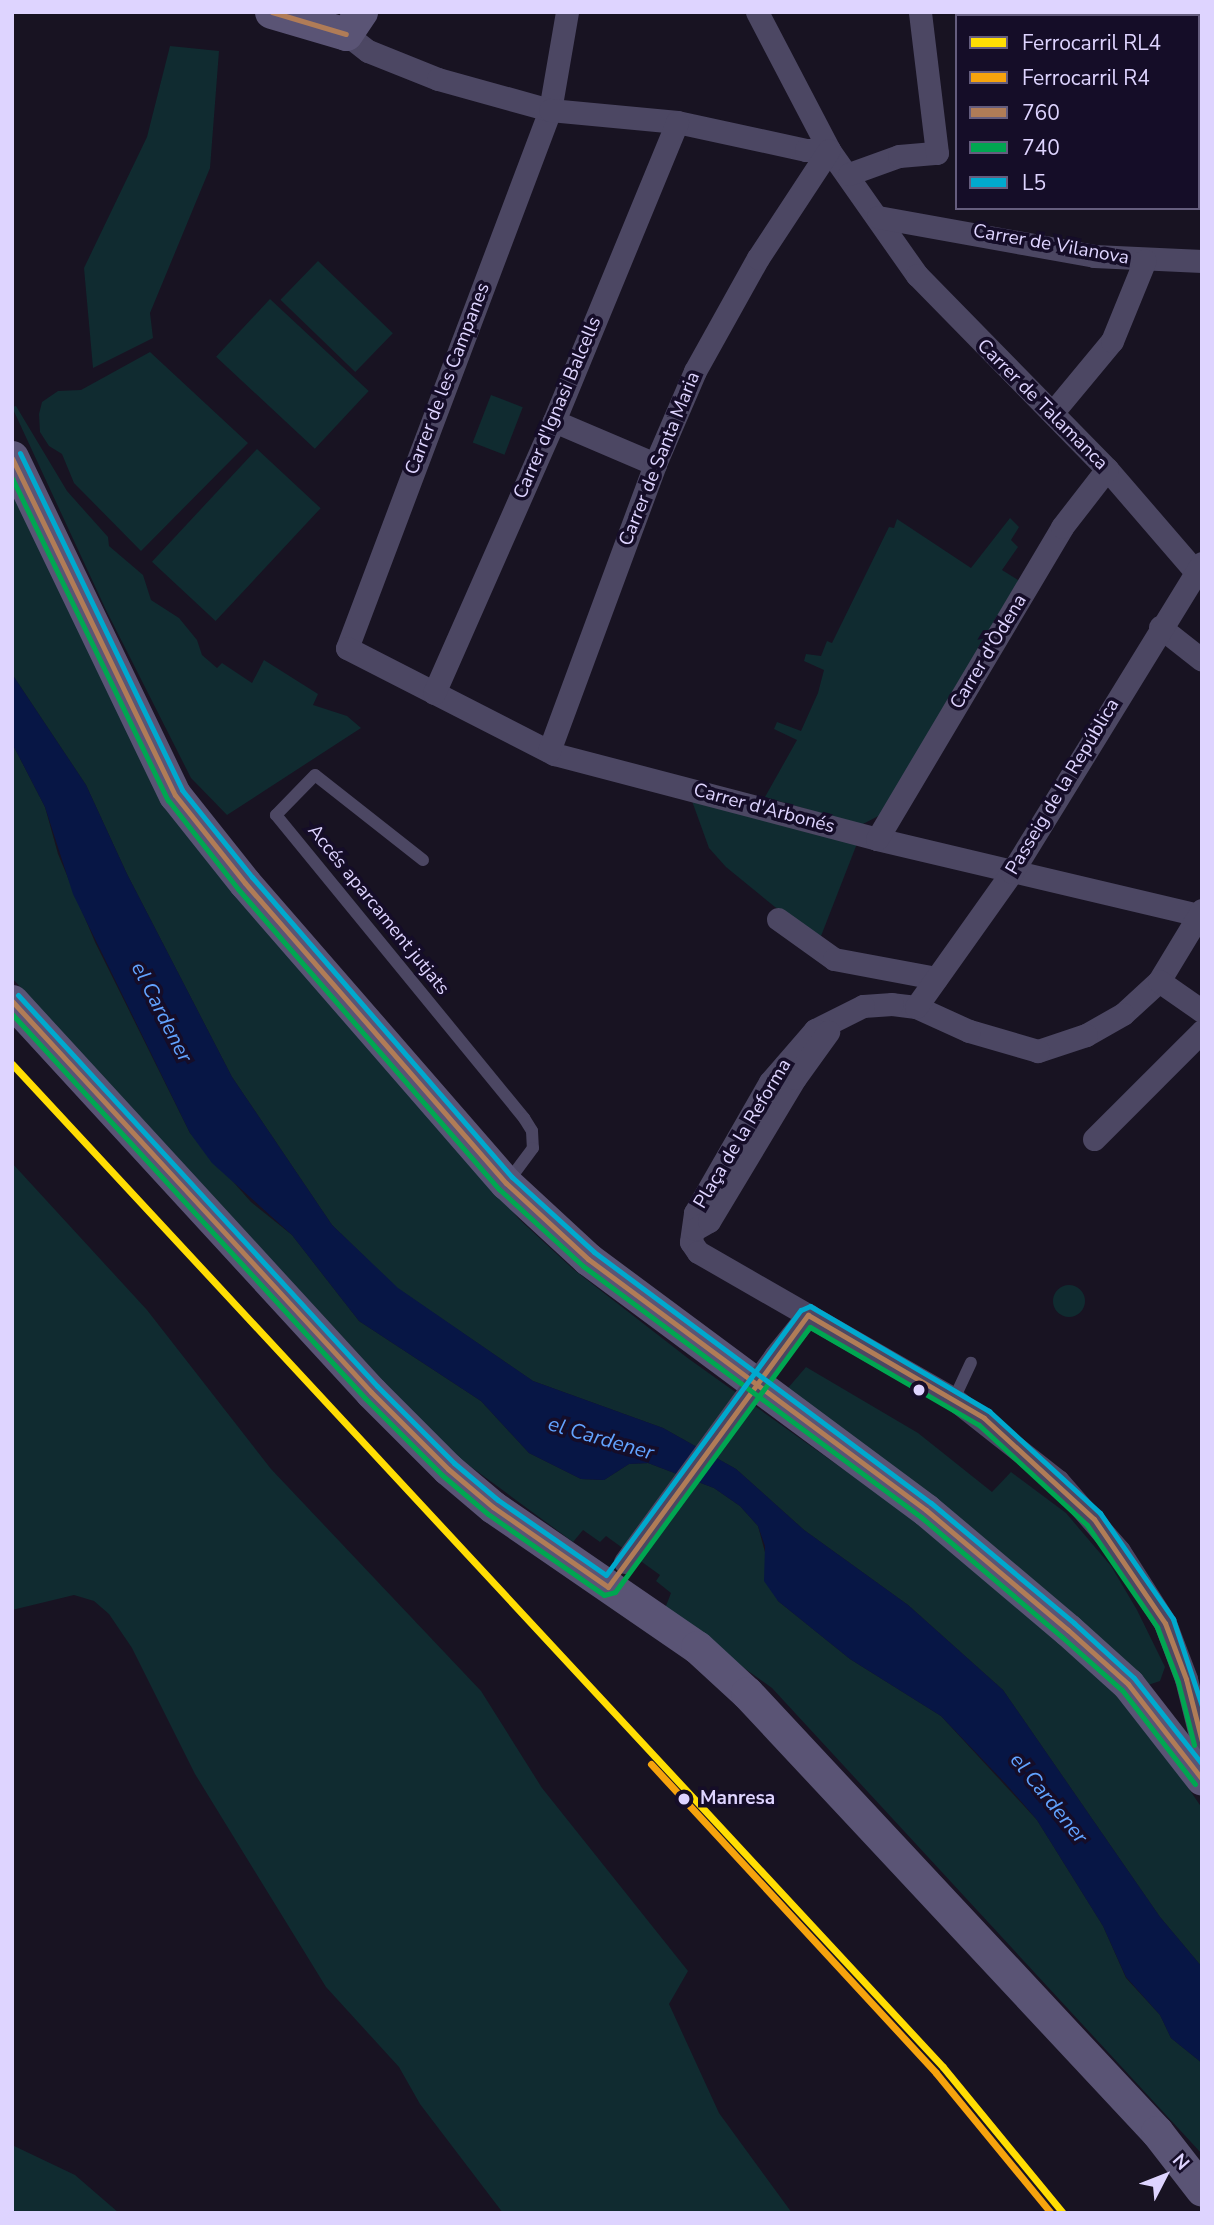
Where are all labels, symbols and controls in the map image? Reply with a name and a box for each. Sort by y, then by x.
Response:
legend [955,14,1200,210]
text: Ferrocarril RL4 [1022,29,1161,57]
text: Ferrocarril R4 [1022,64,1150,92]
text: 760 [1022,99,1060,127]
text: 740 [1022,134,1060,162]
text: L5 [1022,169,1046,197]
street label: Carrer de Vilanova [971,220,1131,270]
street label: Carrer de les Campanes [401,280,495,478]
street label: Carrer d'Ignasi Balcells [509,313,607,503]
street label: Carrer de Talamanca [972,335,1112,475]
street label: Carrer de Santa Maria [615,369,705,549]
street label: Carrer d'Òdena [946,591,1032,713]
street label: Passeig de la República [1001,695,1125,879]
street label: Carrer d'Arbonés [691,779,837,839]
street label: Accés aparcament jutjats [302,820,454,1000]
water label: el Cardener [126,958,198,1066]
street label: Plaça de la Reforma [689,1055,797,1213]
unlabelled marker [912,1383,926,1397]
water label: el Cardener [545,1411,657,1465]
water label: el Cardener [1005,1748,1093,1848]
place label: Manresa [700,1788,775,1810]
marker: Manresa [674,1789,694,1809]
north arrow [1130,2141,1200,2211]
text: N [1166,2148,1195,2176]

